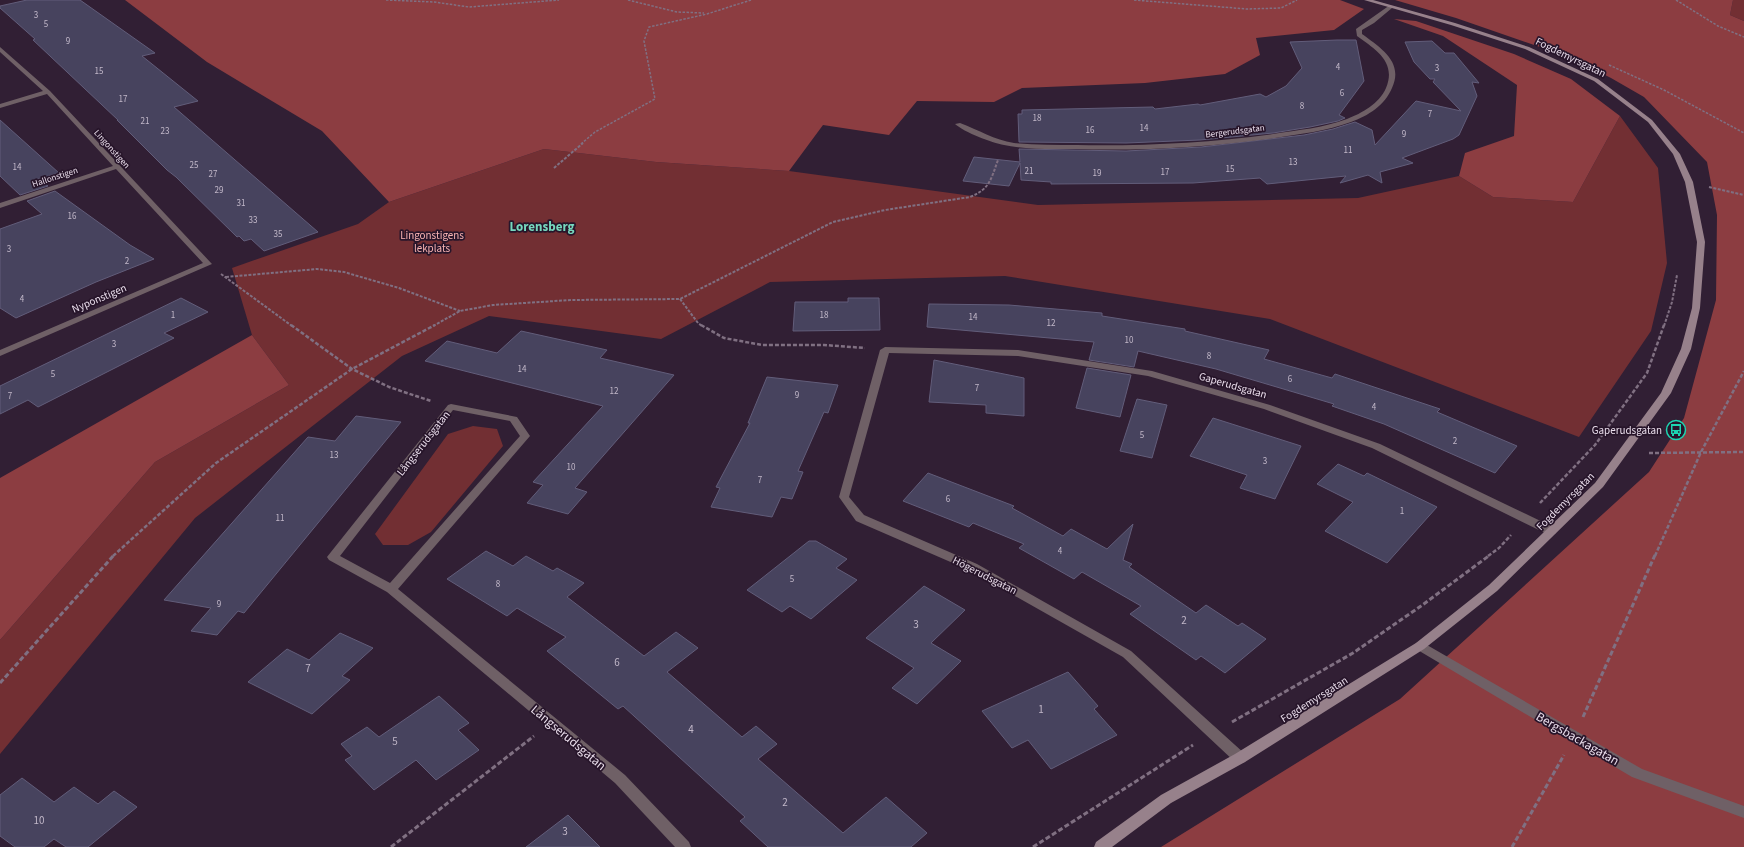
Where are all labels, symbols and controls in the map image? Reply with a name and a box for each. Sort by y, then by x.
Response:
house number: 3 [34,9,39,22]
house number: 5 [44,18,49,31]
street label: Fogdemyrsgatan [1533,34,1609,81]
house number: 9 [66,35,71,48]
house number: 4 [1336,61,1341,74]
house number: 3 [1435,62,1440,75]
house number: 15 [95,65,104,78]
house number: 6 [1340,87,1345,100]
house number: 17 [119,93,128,106]
house number: 8 [1300,100,1305,113]
house number: 7 [1428,108,1433,121]
house number: 18 [1033,112,1042,125]
house number: 21 [141,115,149,128]
street label: Bergerudsgatan [1205,121,1265,142]
house number: 14 [1140,122,1149,135]
house number: 16 [1086,124,1095,137]
house number: 23 [161,125,170,138]
street label: Lingonstigen [91,127,133,172]
house number: 9 [1402,128,1407,141]
house number: 11 [1344,144,1352,157]
house number: 13 [1289,156,1298,169]
house number: 25 [190,159,199,172]
house number: 14 [13,161,22,174]
house number: 15 [1226,163,1235,176]
street label: Hallonstigen [31,164,80,191]
house number: 21 [1025,165,1033,178]
house number: 17 [1161,166,1170,179]
house number: 19 [1093,167,1102,180]
house number: 27 [209,168,218,181]
house number: 29 [215,184,224,197]
house number: 31 [237,197,245,210]
house number: 16 [68,210,77,223]
house number: 33 [249,214,258,227]
district label: Lorensberg [510,218,575,236]
house number: 35 [274,228,283,241]
park label: Lingonstigens lekplats [400,228,464,256]
house number: 3 [7,243,12,256]
house number: 2 [125,255,130,268]
street label: Nyponstigen [70,280,129,317]
house number: 4 [20,293,25,306]
house number: 1 [171,309,175,322]
house number: 18 [820,309,829,322]
house number: 14 [969,311,978,324]
house number: 12 [1047,317,1056,330]
house number: 10 [1125,334,1134,347]
house number: 3 [112,338,117,351]
house number: 8 [1207,350,1212,363]
house number: 14 [518,363,527,376]
house number: 5 [51,368,56,381]
street label: Gaperudsgatan [1197,369,1269,402]
house number: 6 [1288,373,1293,386]
house number: 7 [975,382,980,395]
house number: 12 [610,385,619,398]
house number: 9 [795,389,800,402]
house number: 7 [8,390,13,403]
house number: 4 [1372,401,1377,414]
street label: Långserudsgatan [393,408,454,479]
bus stop icon: Gaperudsgatan [1665,419,1687,441]
place label: Gaperudsgatan [1592,423,1662,438]
house number: 5 [1140,429,1145,442]
house number: 2 [1453,435,1458,448]
house number: 13 [330,449,339,462]
house number: 3 [1263,455,1268,468]
house number: 10 [567,461,576,474]
street label: Fogdemyrsgatan [1533,469,1598,534]
house number: 7 [758,474,763,487]
house number: 6 [946,493,951,506]
house number: 1 [1400,505,1404,518]
house number: 11 [276,512,284,525]
house number: 4 [1058,545,1063,558]
street label: Högerudsgatan [950,553,1020,598]
house number: 5 [790,573,795,586]
house number: 8 [496,578,501,591]
house number: 9 [217,598,222,611]
house number: 2 [1181,613,1187,628]
house number: 3 [913,617,919,632]
house number: 6 [614,655,620,670]
house number: 7 [305,661,311,676]
street label: Fogdemyrsgatan [1278,673,1351,726]
street label: Långserudsgatan [527,701,610,775]
house number: 1 [1038,702,1044,717]
street label: Bergsbackagatan [1533,708,1622,770]
house number: 4 [688,722,694,737]
house number: 5 [392,734,398,749]
house number: 2 [782,795,788,810]
house number: 10 [34,813,44,828]
house number: 3 [562,824,568,839]

